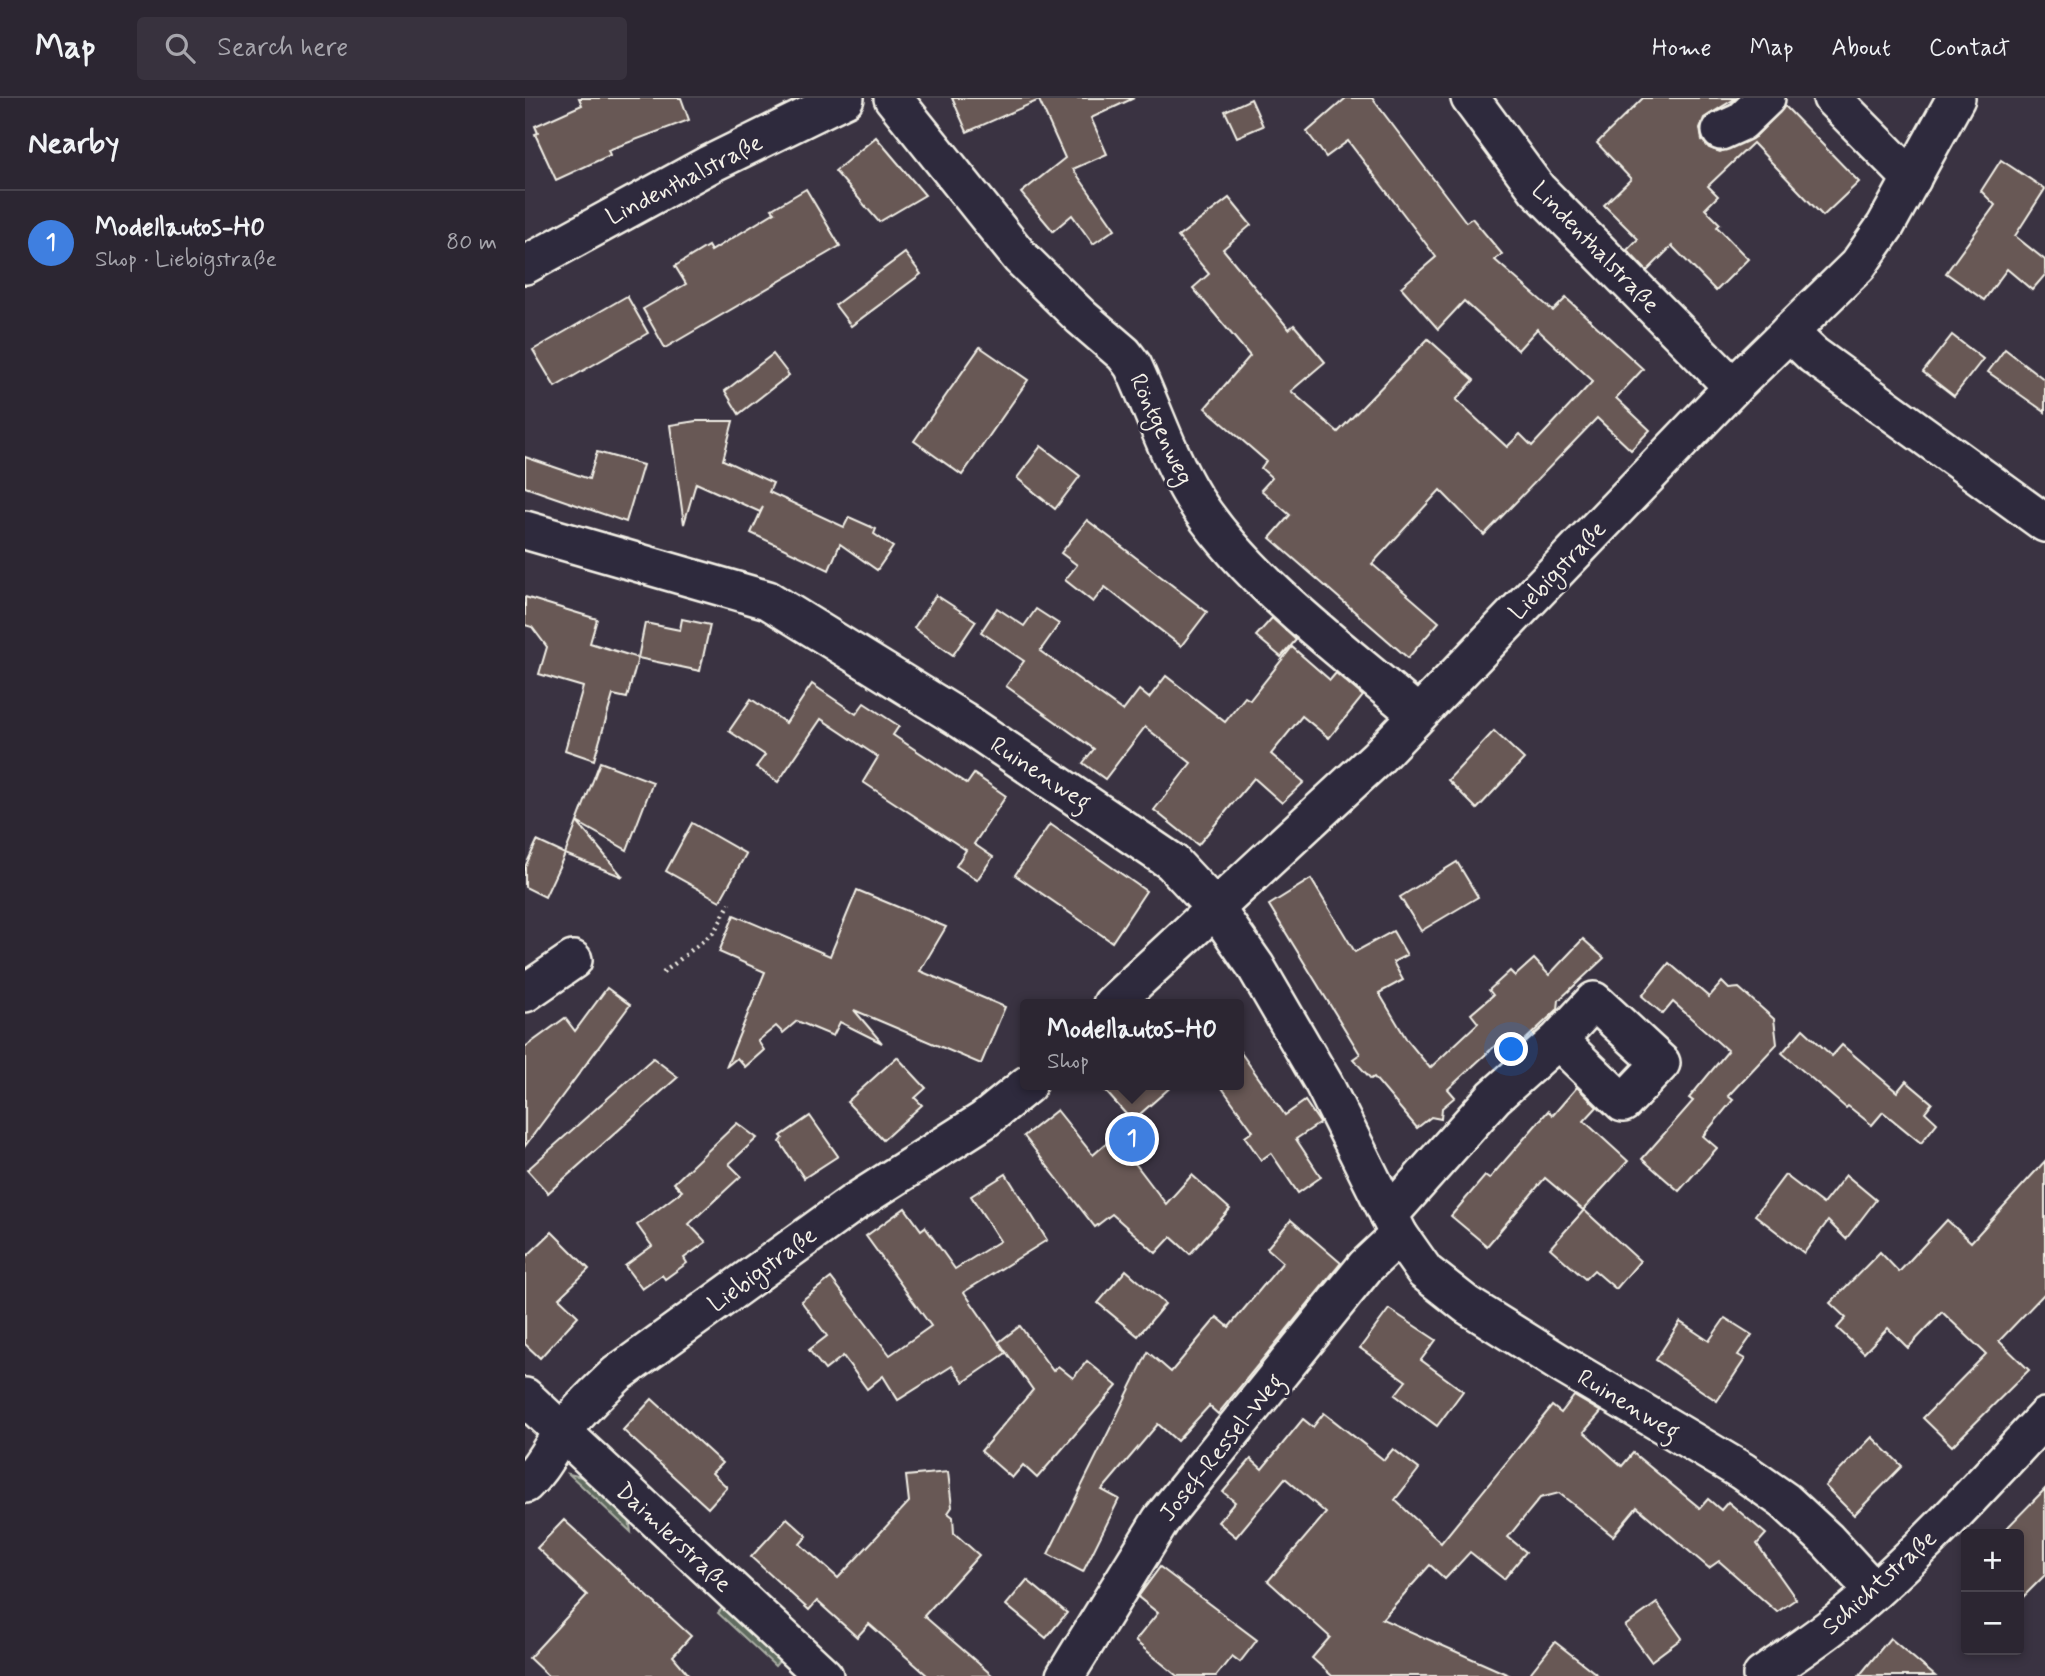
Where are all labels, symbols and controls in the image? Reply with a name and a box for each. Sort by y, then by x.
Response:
search box [137,17,627,80]
text: Map [35,26,95,70]
icon: search [161,29,199,67]
text: Search here [217,31,348,65]
text: Home [1652,33,1712,64]
text: Map [1750,33,1794,64]
text: About [1832,33,1891,64]
text: Contact [1929,33,2010,64]
text: Nearby [28,124,119,163]
street label: Lindenthalstraße [601,127,768,233]
street label: Lindenthalstraße [1524,176,1666,321]
text: Modellautos-H0 [95,211,265,245]
text: 1 [46,228,56,258]
text: 80 m [446,228,497,258]
text: Shop · Liebigstraße [95,245,277,275]
street label: Röntgenweg [1120,369,1200,491]
street label: Liebigstraße [1503,514,1615,629]
street label: Ruinenweg [982,730,1097,821]
popup [1020,999,1244,1090]
text: Modellautos-H0 [1047,1013,1217,1047]
your location [1494,1032,1528,1066]
text: Shop [1047,1047,1089,1077]
pin: 1 [1109,1113,1155,1165]
street label: Liebigstraße [702,1220,825,1322]
street label: Ruinenweg [1570,1363,1685,1451]
street label: Josef-Ressel-Weg [1153,1367,1294,1530]
street label: Daimlerstraße [608,1476,738,1600]
street label: Schichtstraße [1816,1523,1944,1643]
map controls [1961,1529,2024,1655]
button: + [1961,1529,2024,1592]
button: − [1961,1592,2024,1655]

